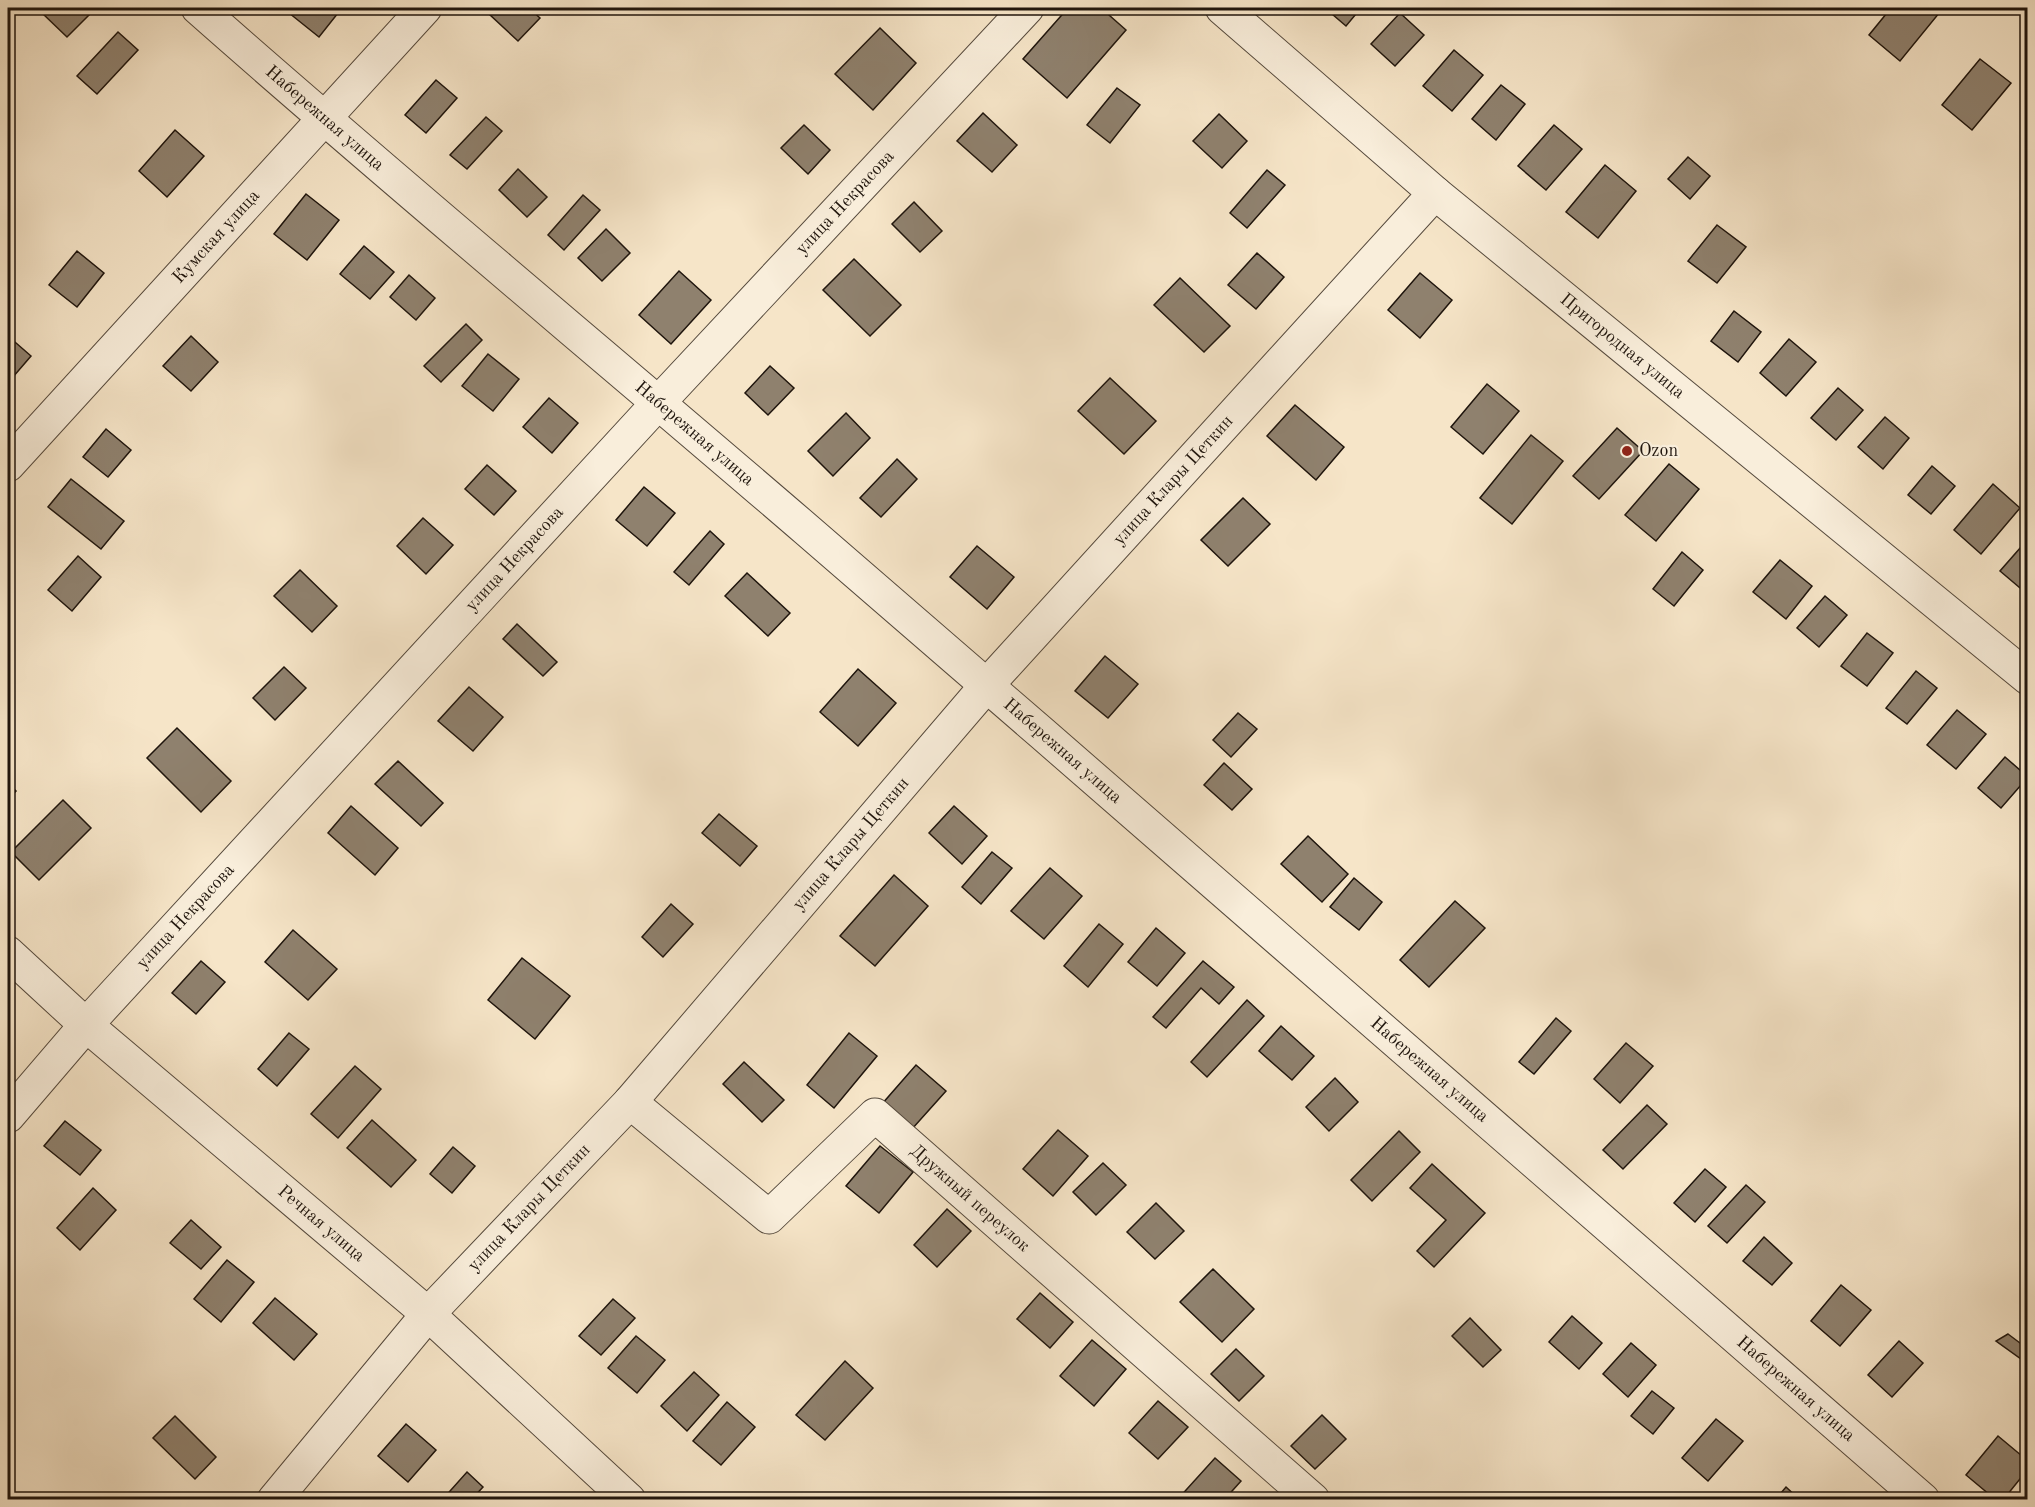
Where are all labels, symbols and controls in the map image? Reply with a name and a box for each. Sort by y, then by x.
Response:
street label: Набережная улица [262,63,387,174]
street label: улица Некрасова [792,147,898,258]
street label: Кумская улица [169,187,263,287]
street label: Пригородная улица [1557,290,1688,402]
street label: Набережная улица [631,378,757,489]
street label: улица Клары Цеткин [1110,412,1237,549]
place label: Ozon [1639,442,1678,460]
marker: Ozon [1620,444,1634,458]
street label: улица Некрасова [462,503,567,615]
street label: Набережная улица [1000,695,1125,807]
street label: улица Клары Цеткин [789,774,913,914]
street label: улица Некрасова [133,861,238,973]
street label: Набережная улица [1367,1014,1492,1126]
street label: улица Клары Цеткин [465,1141,594,1275]
street label: Дружный переулок [907,1142,1033,1255]
street label: Речная улица [274,1182,368,1265]
street label: Набережная улица [1733,1333,1858,1445]

